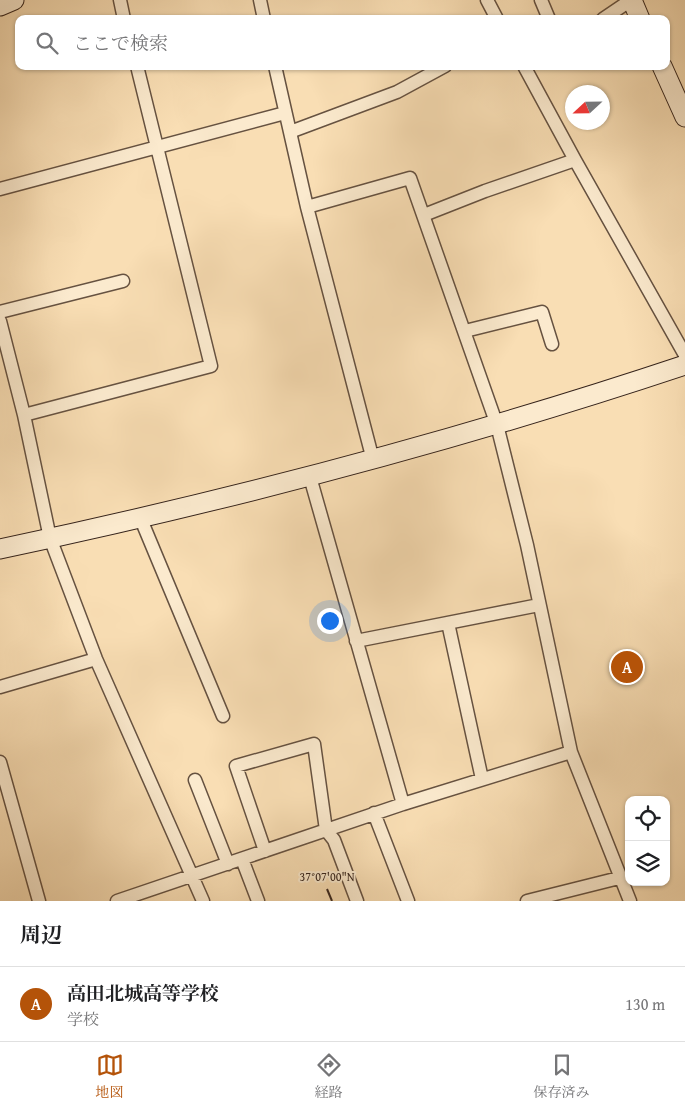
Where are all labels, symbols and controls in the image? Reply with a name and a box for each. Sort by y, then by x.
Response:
search box [15,15,670,70]
icon: search [33,29,61,57]
text: ここで検索 [73,29,168,57]
north arrow [565,85,610,130]
your location [317,608,343,634]
pin: A [611,648,643,686]
map controls [625,796,670,886]
button: locate [625,796,670,841]
button: layers [625,841,670,886]
text: 37°07'00"N [299,868,355,885]
text: 周辺 [20,919,62,950]
text: 高田北城高等学校 [67,979,219,1007]
text: A [31,992,41,1016]
text: 130 m [625,992,665,1016]
text: 学校 [67,1007,99,1031]
tab: 地図 [96,1051,124,1102]
tab: 経路 [315,1051,343,1102]
tab: 保存済み [534,1051,590,1102]

